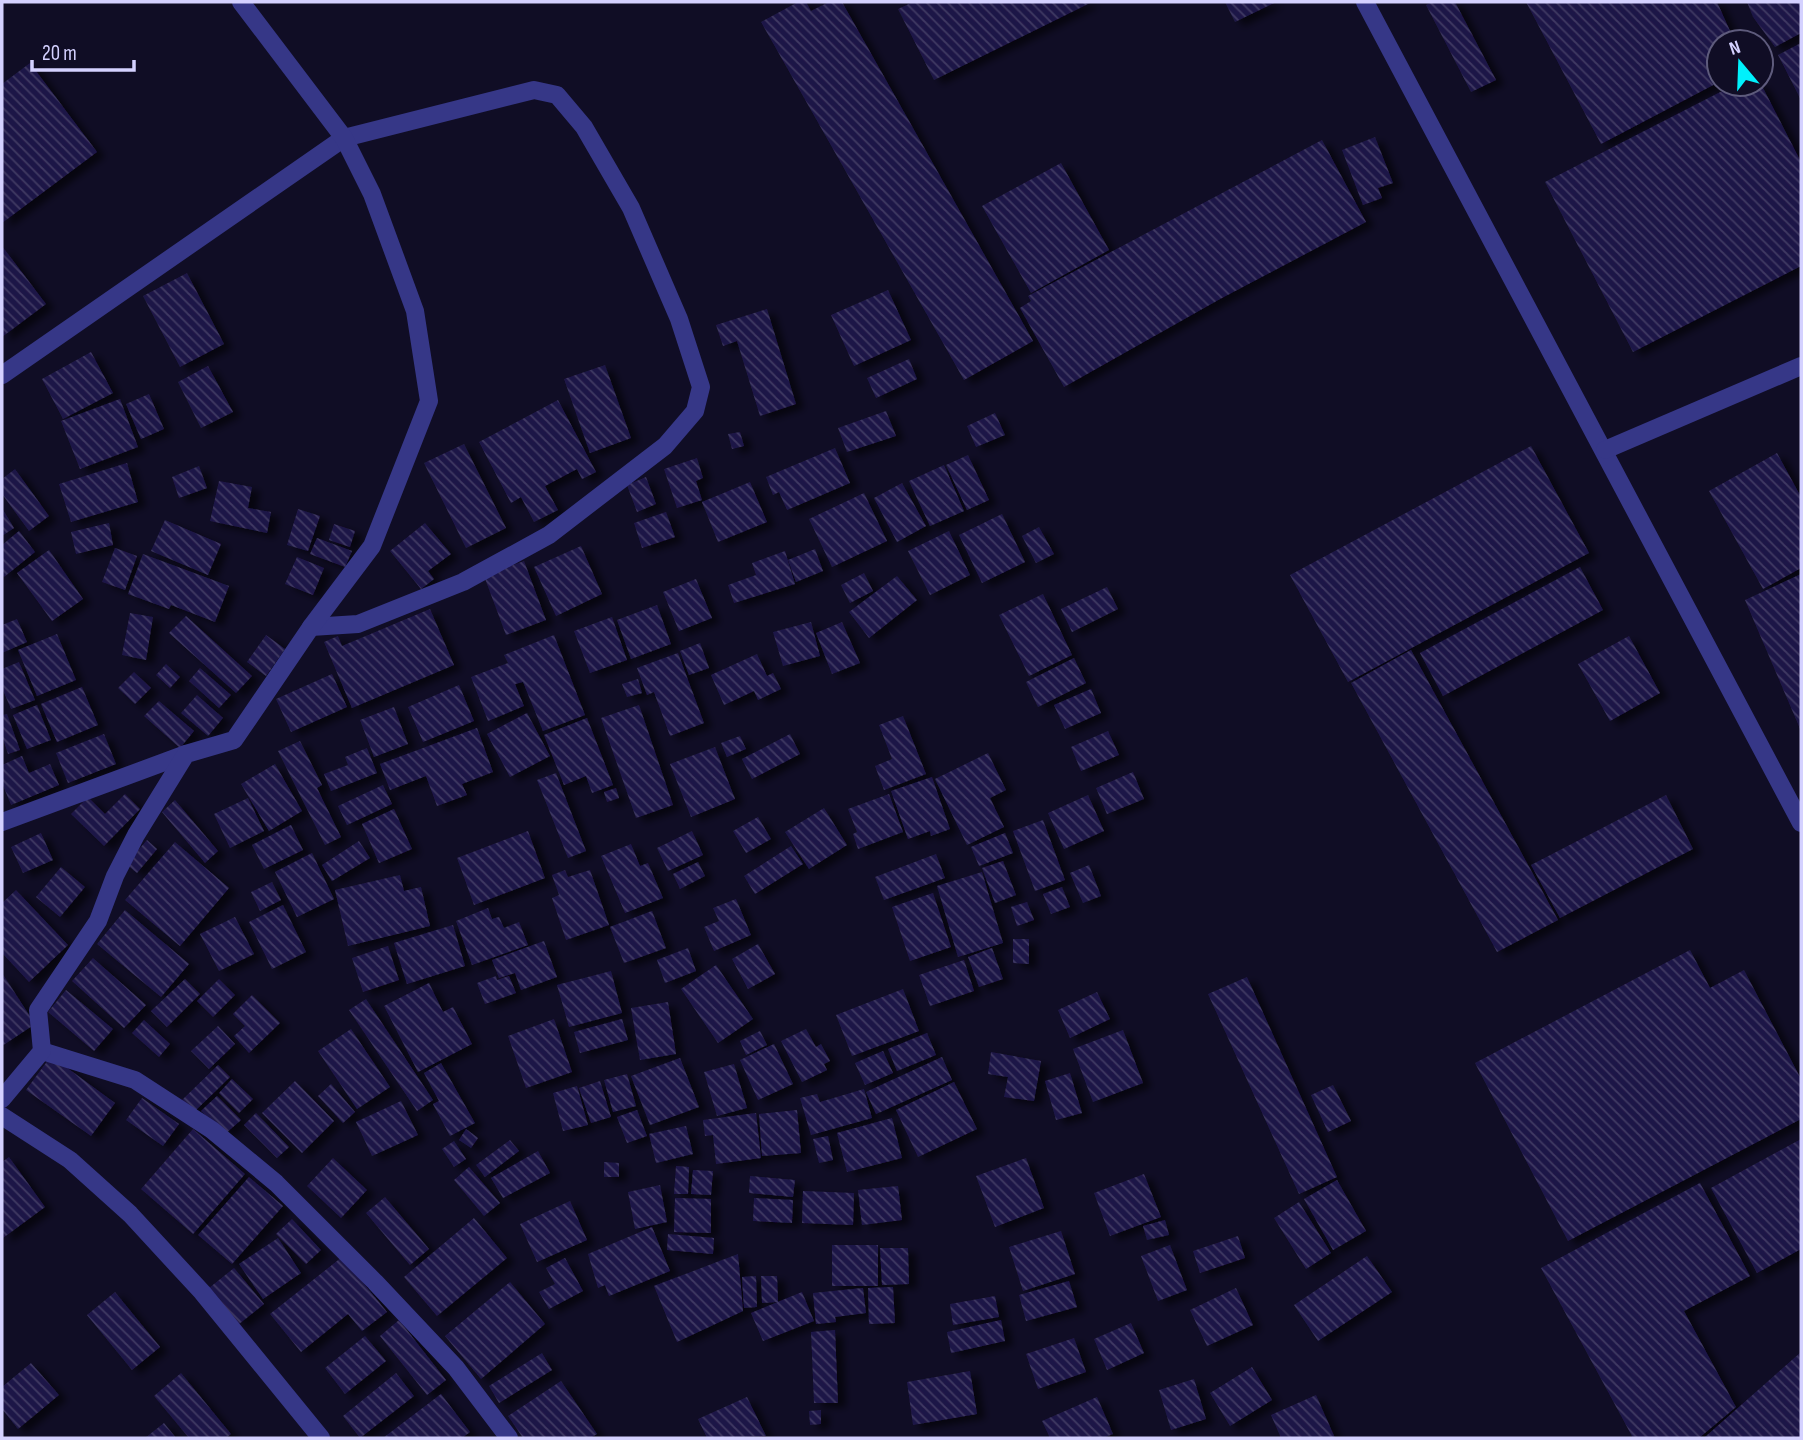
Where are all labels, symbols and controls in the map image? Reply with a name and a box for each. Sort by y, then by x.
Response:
scale bar [32,28,133,72]
north arrow [1705,28,1775,98]
text: N [1726,36,1743,61]
text: 20 m [42,41,77,66]

